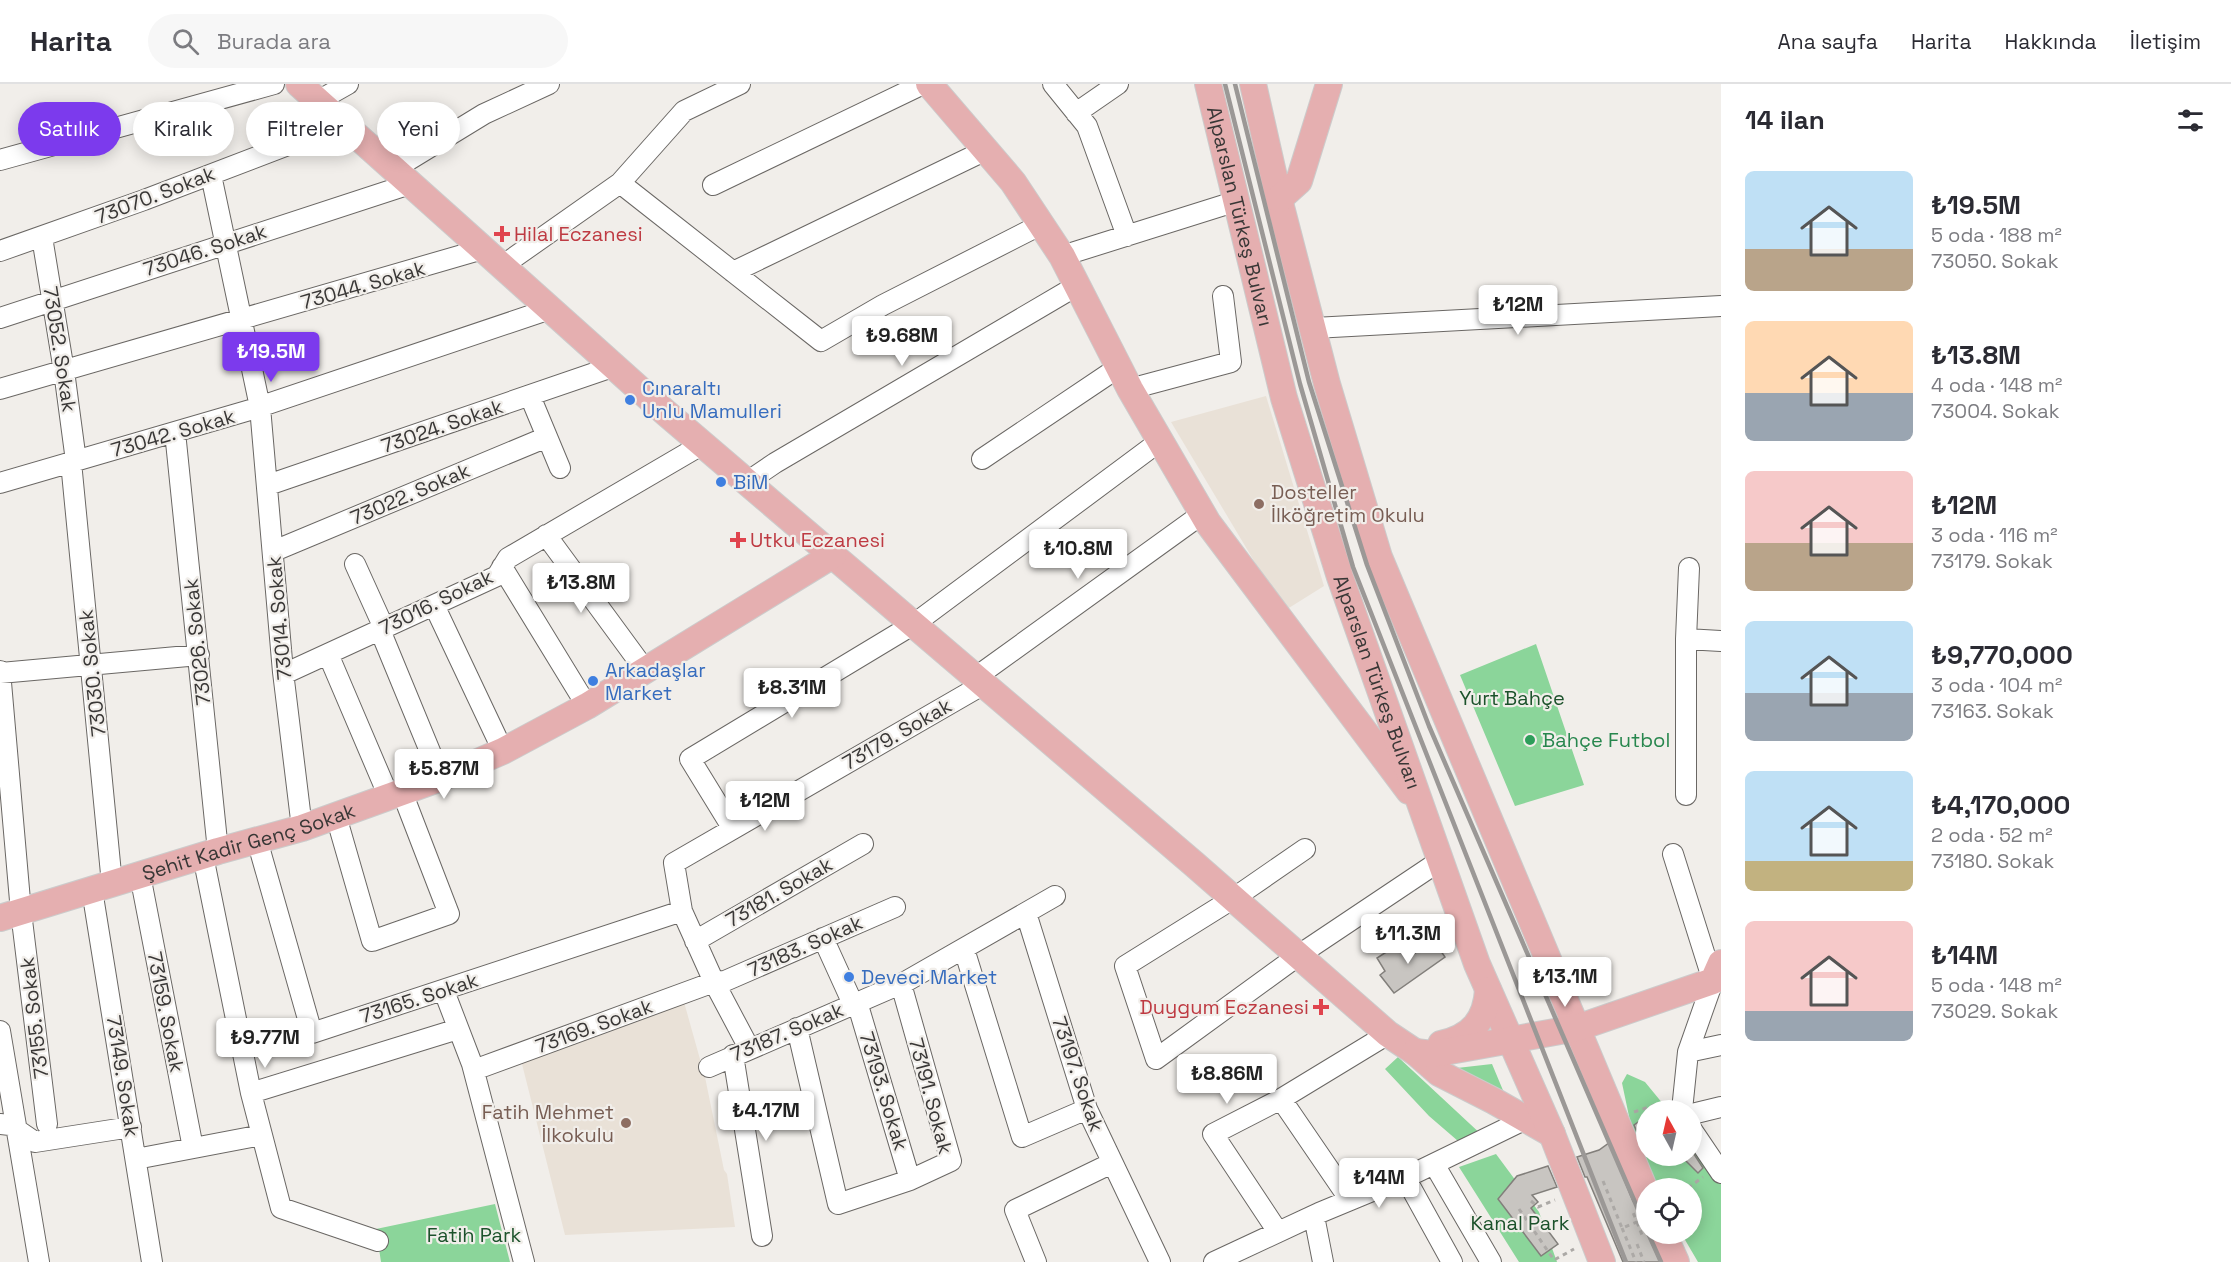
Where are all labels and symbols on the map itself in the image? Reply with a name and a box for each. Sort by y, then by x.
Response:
street label: Alparslan Türkeş Bulvarı [1201,103,1279,329]
street label: 73070. Sokak [91,160,219,230]
street label: 73046. Sokak [140,218,270,282]
place label: Hilal Eczanesi [514,221,643,247]
marker: Hilal Eczanesi [495,227,509,241]
street label: 73044. Sokak [298,255,428,315]
street label: 73052. Sokak [37,284,83,414]
pin: ₺12M [1482,285,1554,336]
pin: ₺9.68M [853,316,951,367]
pin: ₺19.5M [222,332,320,383]
place label: Cınaraltı Unlu Mamulleri [642,375,782,424]
street label: 73024. Sokak [378,393,507,459]
marker: Cınaraltı Unlu Mamulleri [623,393,637,407]
street label: 73042. Sokak [108,403,238,463]
street label: 73022. Sokak [346,457,474,531]
place label: BiM [733,469,768,495]
marker: BiM [714,475,728,489]
place label: Dosteller İlköğretim Okulu [1271,479,1425,528]
marker: Dosteller İlköğretim Okulu [1252,497,1266,511]
place label: Utku Eczanesi [750,527,885,553]
pin: ₺10.8M [1029,529,1127,580]
marker: Utku Eczanesi [731,533,745,547]
street label: 73014. Sokak [261,555,297,681]
street label: 73016. Sokak [375,563,498,641]
pin: ₺13.8M [532,563,630,614]
street label: Alparslan Türkeş Bulvarı [1327,571,1427,793]
street label: 73026. Sokak [177,577,217,707]
street label: 73030. Sokak [72,608,112,738]
place label: Arkadaşlar Market [605,657,706,706]
pin: ₺8.31M [743,668,841,719]
marker: Arkadaşlar Market [586,674,600,688]
park label: Yurt Bahçe [1459,685,1565,711]
street label: 73179. Sokak [838,692,956,776]
place label: Bahçe Futbol [1542,727,1670,753]
marker: Bahçe Futbol [1523,733,1537,747]
pin: ₺5.87M [395,749,493,800]
pin: ₺12M [729,781,801,832]
street label: Şehit Kadir Genç Sokak [139,797,359,887]
street label: 73181. Sokak [721,851,837,933]
street label: 73183. Sokak [744,909,867,983]
pin: ₺11.3M [1359,914,1457,965]
street label: 73159. Sokak [142,949,190,1075]
street label: 73155. Sokak [14,955,54,1080]
pin: ₺13.1M [1516,957,1614,1008]
place label: Deveci Market [861,964,997,990]
street label: 73165. Sokak [357,967,482,1029]
marker: Deveci Market [842,970,856,984]
street label: 73169. Sokak [532,993,656,1059]
place label: Duygum Eczanesi [1140,994,1309,1020]
street label: 73187. Sokak [726,996,848,1068]
marker: Duygum Eczanesi [1314,1000,1328,1014]
street label: 73149. Sokak [101,1013,145,1139]
street label: 73197. Sokak [1046,1013,1110,1135]
pin: ₺9.77M [216,1018,314,1069]
street label: 73193. Sokak [854,1029,914,1154]
street label: 73191. Sokak [903,1035,959,1157]
pin: ₺8.86M [1178,1054,1276,1105]
pin: ₺4.17M [717,1091,815,1142]
place label: Fatih Mehmet İlkokulu [482,1099,614,1148]
north arrow [1636,1100,1702,1166]
marker: Fatih Mehmet İlkokulu [619,1116,633,1130]
pin: ₺14M [1343,1158,1415,1209]
park label: Kanal Park [1470,1210,1570,1236]
park label: Fatih Park [427,1222,522,1248]

